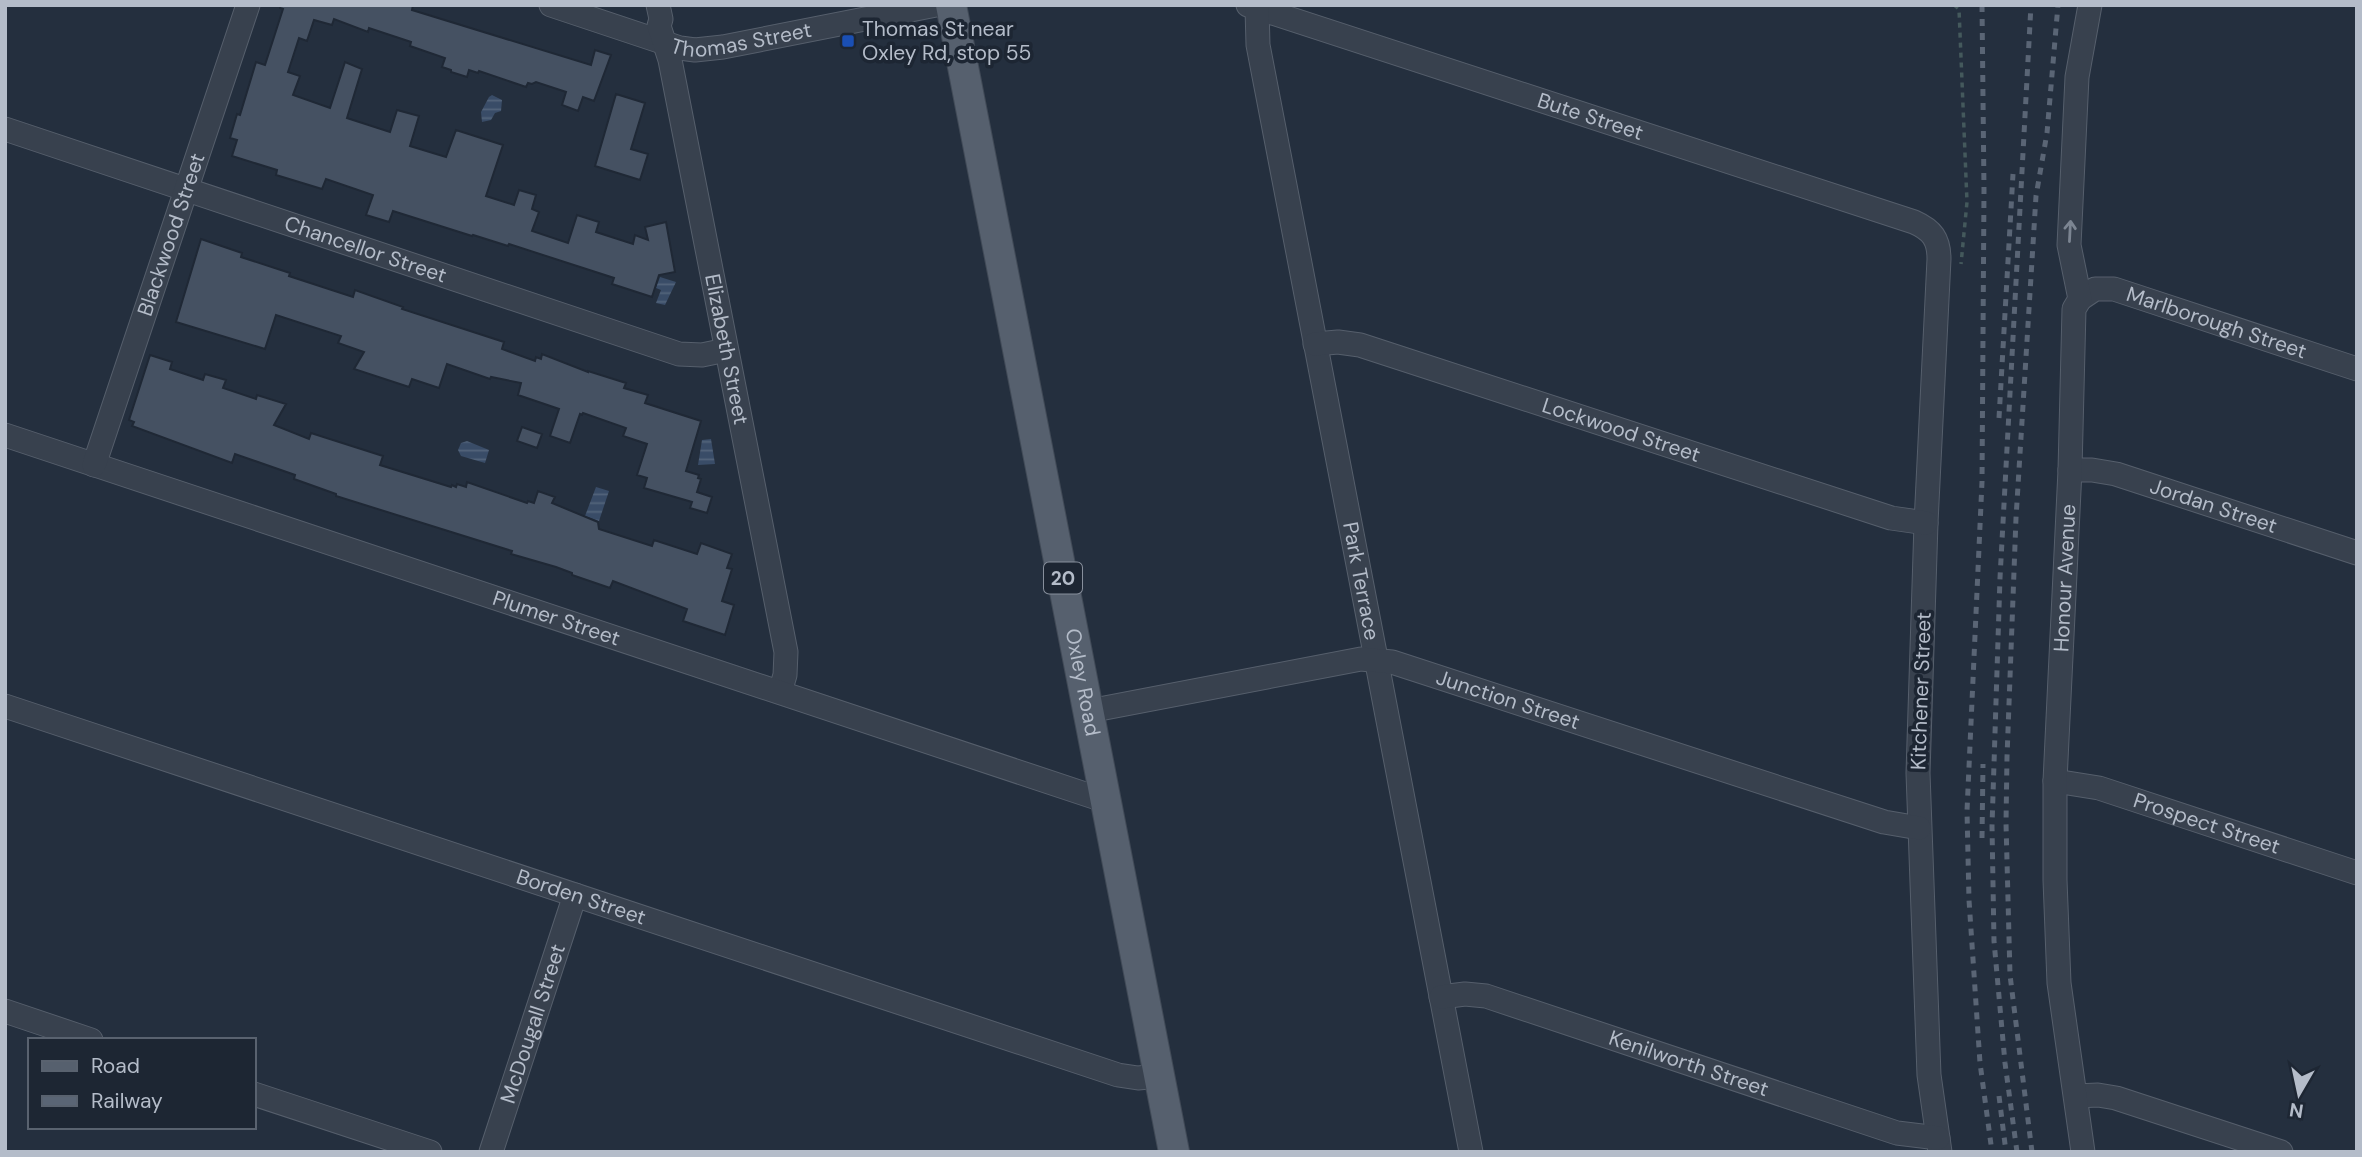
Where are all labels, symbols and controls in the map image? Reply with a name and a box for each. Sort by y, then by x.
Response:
place label: Thomas St near Oxley Rd, stop 55 [862,15,1031,67]
street label: Thomas Street [667,16,814,64]
marker: Thomas St near Oxley Rd, stop 55 [840,33,856,49]
street label: Bute Street [1534,86,1647,147]
street label: Blackwood Street [131,149,211,320]
street label: Chancellor Street [281,209,450,289]
one-way arrow [2063,220,2076,243]
street label: Elizabeth Street [698,271,755,427]
street label: Marlborough Street [2123,280,2310,365]
street label: Lockwood Street [1539,391,1704,469]
street label: Jordan Street [2146,472,2281,540]
street label: Honour Avenue [2047,503,2082,653]
street label: Park Terrace [1336,520,1386,643]
road number: 20 [1044,562,1082,594]
street label: Plumer Street [489,584,624,652]
street label: Kitchener Street [1904,612,1938,770]
street label: Oxley Road [1059,626,1107,739]
street label: Junction Street [1433,663,1583,736]
street label: Prospect Street [2130,786,2284,861]
street label: Borden Street [513,863,650,932]
street label: McDougall Street [494,940,572,1107]
street label: Kenilworth Street [1605,1024,1772,1103]
legend [28,1038,256,1129]
text: Road [91,1052,140,1080]
north arrow [2264,1059,2334,1129]
text: Railway [91,1087,163,1115]
text: N [2288,1097,2305,1124]

